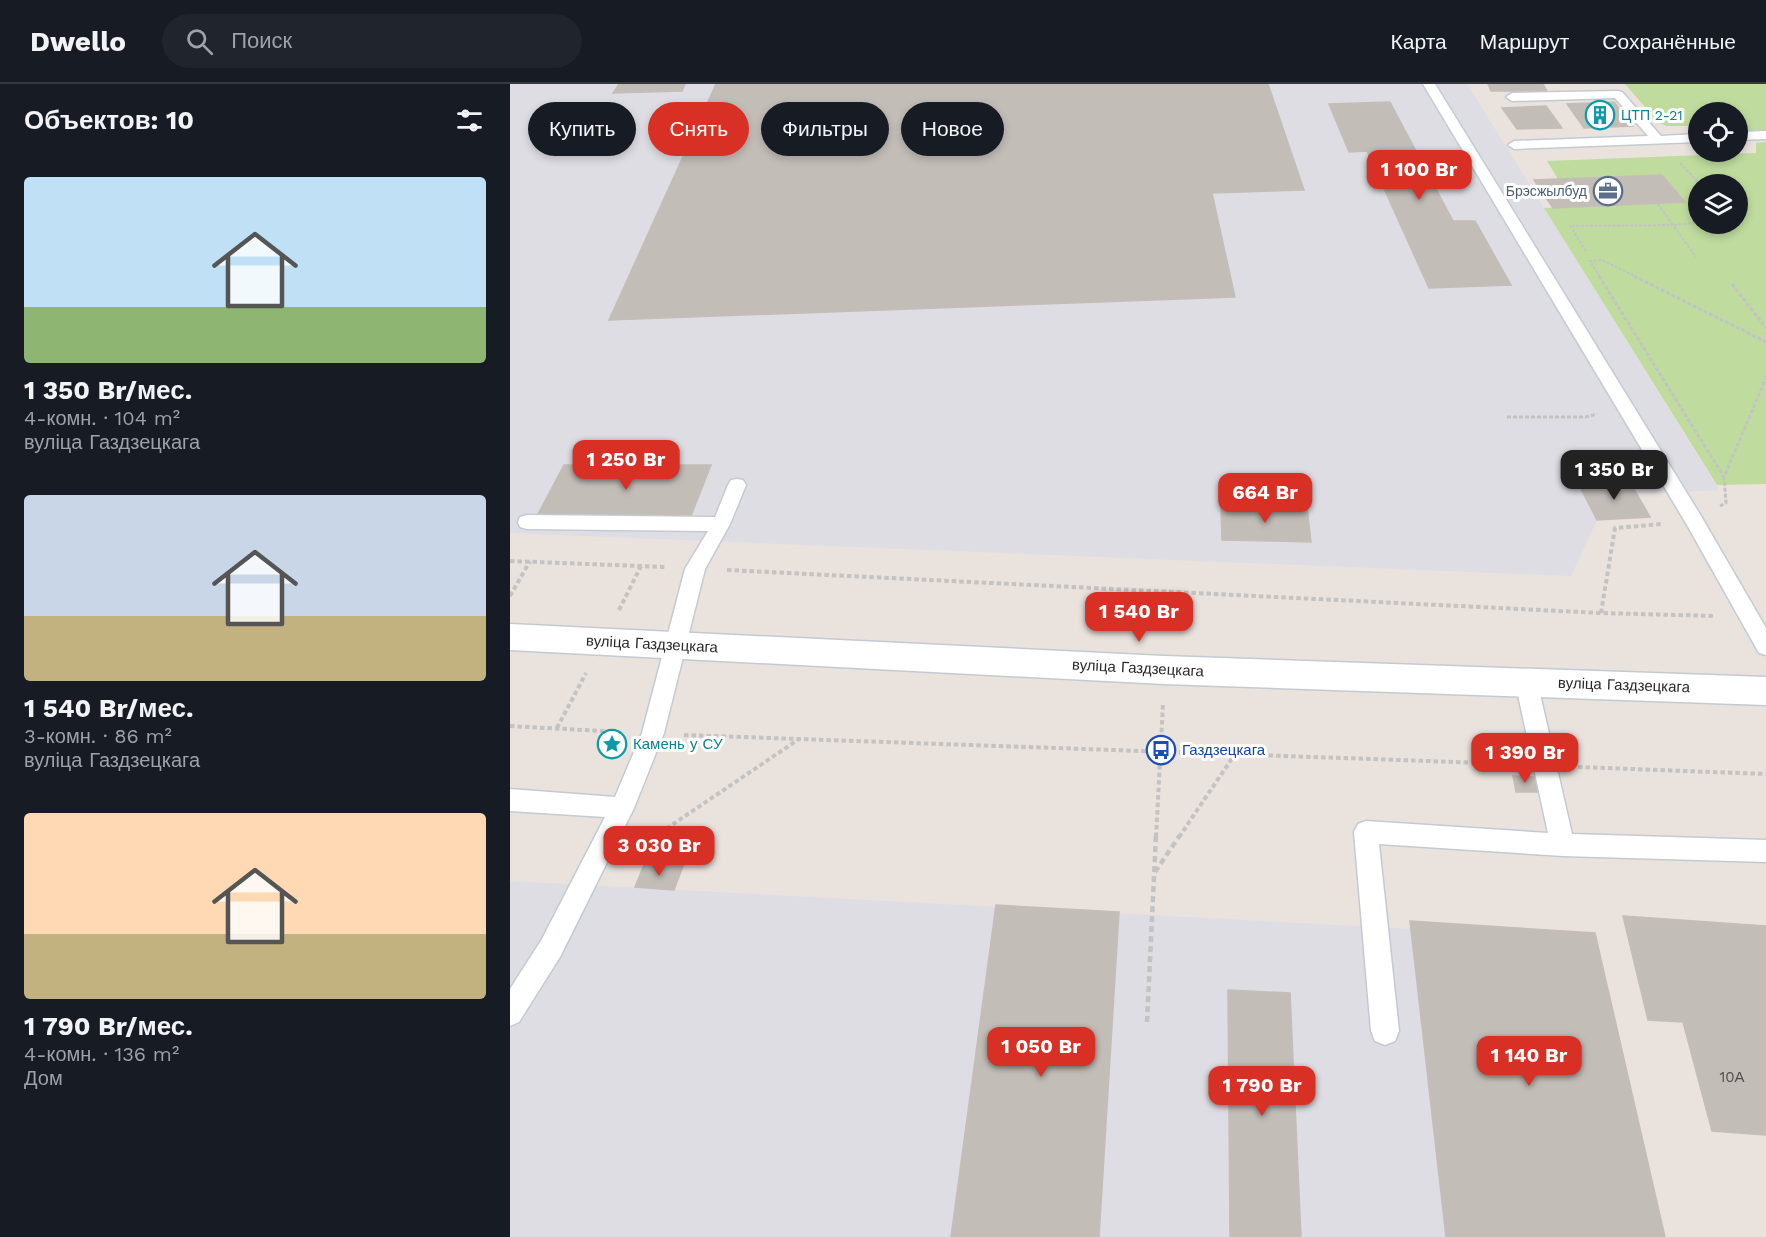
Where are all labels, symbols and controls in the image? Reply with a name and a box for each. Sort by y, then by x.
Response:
search box [162,14,582,68]
text: Dwello [30,25,126,58]
icon: search [183,25,216,58]
text: Поиск [231,28,292,53]
text: Карта [1391,29,1447,54]
text: Маршрут [1480,29,1569,54]
text: Сохранённые [1602,29,1736,54]
building icon: ЦТП 2-21 [1584,99,1616,131]
chip: Купить [528,102,636,156]
chip: Снять [648,102,749,156]
chip: Фильтры [761,102,889,156]
chip: Новое [901,102,1004,156]
map controls [1688,102,1748,234]
button: locate [1688,102,1748,162]
icon: filters [453,104,486,137]
text: Объектов: 10 [24,105,194,135]
place label: ЦТП 2-21 [1621,107,1683,123]
pin: 1 100 Br [1357,150,1481,201]
text: 1 100 Br [1381,157,1457,181]
button: layers [1688,174,1748,234]
office icon: Брэсжылбуд [1592,175,1624,207]
place label: Брэсжылбуд [1506,183,1587,199]
icon: home [201,216,309,324]
text: 1 350 Br/мес. [24,375,192,405]
text: 4-комн. · 104 m² [24,406,180,430]
text: вуліца Газдзецкага [24,430,200,454]
pin: 1 250 Br [564,440,688,491]
text: 1 250 Br [587,447,665,471]
pin: 1 350 Br [1552,450,1676,501]
text: 1 350 Br [1575,457,1653,481]
pin: 664 Br [1216,473,1314,524]
text: 664 Br [1232,480,1298,504]
icon: home [201,534,309,642]
pin: 1 540 Br [1077,592,1201,643]
text: 1 540 Br [1099,599,1179,623]
street label: вуліца Газдзецкага [586,632,719,656]
street label: вуліца Газдзецкага [1072,656,1205,680]
street label: вуліца Газдзецкага [1558,674,1691,696]
text: 1 540 Br/мес. [24,693,194,723]
text: 3-комн. · 86 m² [24,724,172,748]
place icon: Камень у СУ [596,728,628,760]
pin: 1 390 Br [1463,733,1587,784]
bus stop icon: Газдзецкага [1145,734,1177,766]
place label: Камень у СУ [633,735,723,753]
text: 1 390 Br [1485,740,1565,764]
place label: Газдзецкага [1182,741,1266,759]
text: вуліца Газдзецкага [24,748,200,772]
pin: 3 030 Br [597,826,721,877]
text: 3 030 Br [617,833,701,857]
icon: home [201,852,309,960]
text: 1 790 Br/мес. [24,1011,193,1041]
pin: 1 050 Br [979,1027,1103,1078]
text: 1 050 Br [1001,1034,1081,1058]
pin: 1 140 Br [1467,1036,1591,1087]
text: 4-комн. · 136 m² [24,1042,179,1066]
text: 1 140 Br [1491,1043,1567,1067]
text: Дом [24,1066,63,1090]
pin: 1 790 Br [1200,1066,1324,1117]
house number: 10А [1719,1068,1745,1086]
text: 1 790 Br [1222,1073,1302,1097]

